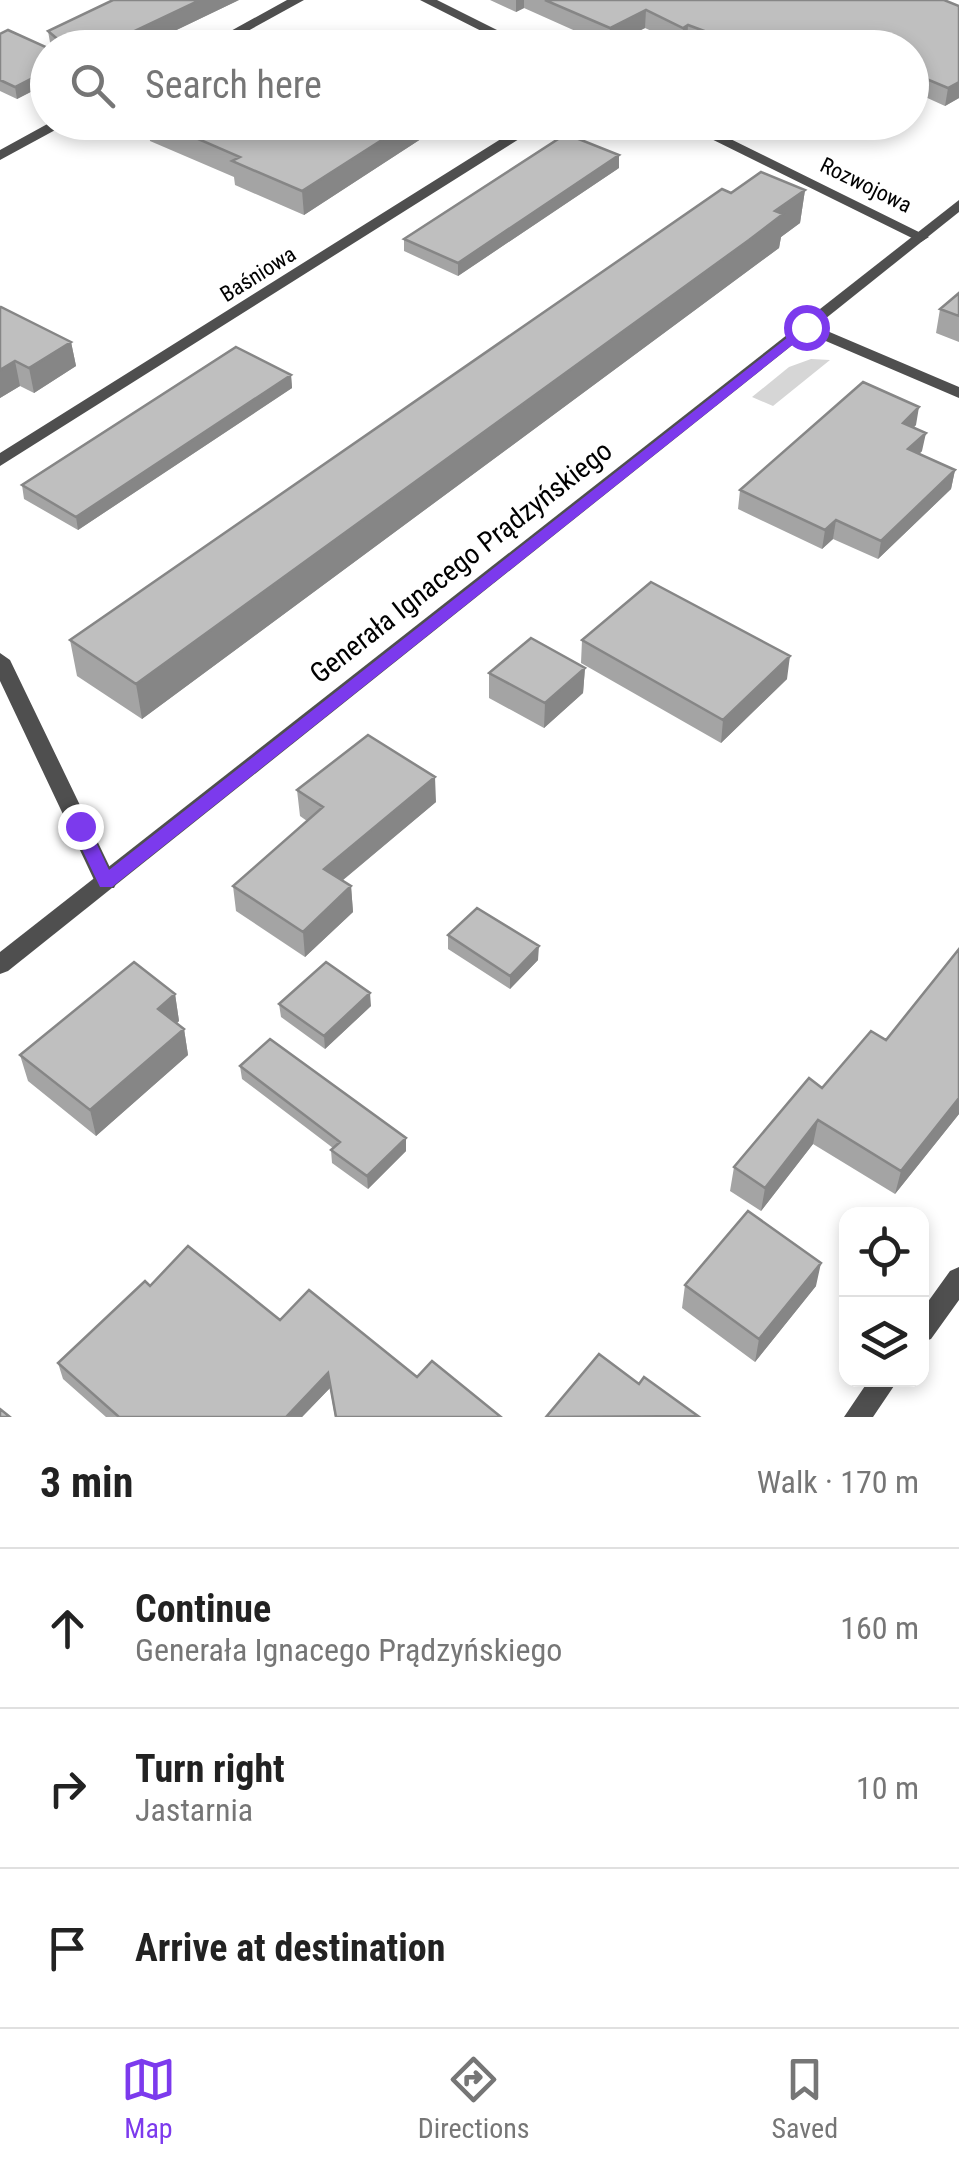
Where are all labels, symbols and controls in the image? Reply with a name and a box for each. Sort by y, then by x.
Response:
search box [30,30,929,140]
icon: search [65,58,120,113]
text: Search here [145,63,322,107]
street label: Rozwojowa [816,152,916,218]
street label: Baśniowa [216,241,300,307]
route start [784,305,830,351]
street label: Generała Ignacego Prądzyńskiego [304,434,618,690]
route end [58,804,104,850]
map controls [839,1207,929,1387]
button: locate [839,1207,929,1297]
button: layers [839,1297,929,1387]
text: 3 min [40,1458,133,1507]
text: Walk · 170 m [757,1463,919,1501]
text: Continue [135,1587,271,1631]
icon: ahead [40,1601,95,1656]
text: 160 m [840,1609,919,1647]
text: Generała Ignacego Prądzyńskiego [135,1631,562,1669]
text: Turn right [135,1747,285,1791]
icon: right [40,1761,95,1816]
text: 10 m [856,1769,919,1807]
text: Jastarnia [135,1791,253,1829]
icon: arrive [40,1921,95,1976]
text: Arrive at destination [135,1926,445,1970]
tab: Map [121,2052,176,2145]
tab: Directions [418,2052,530,2145]
tab: Saved [771,2052,838,2145]

